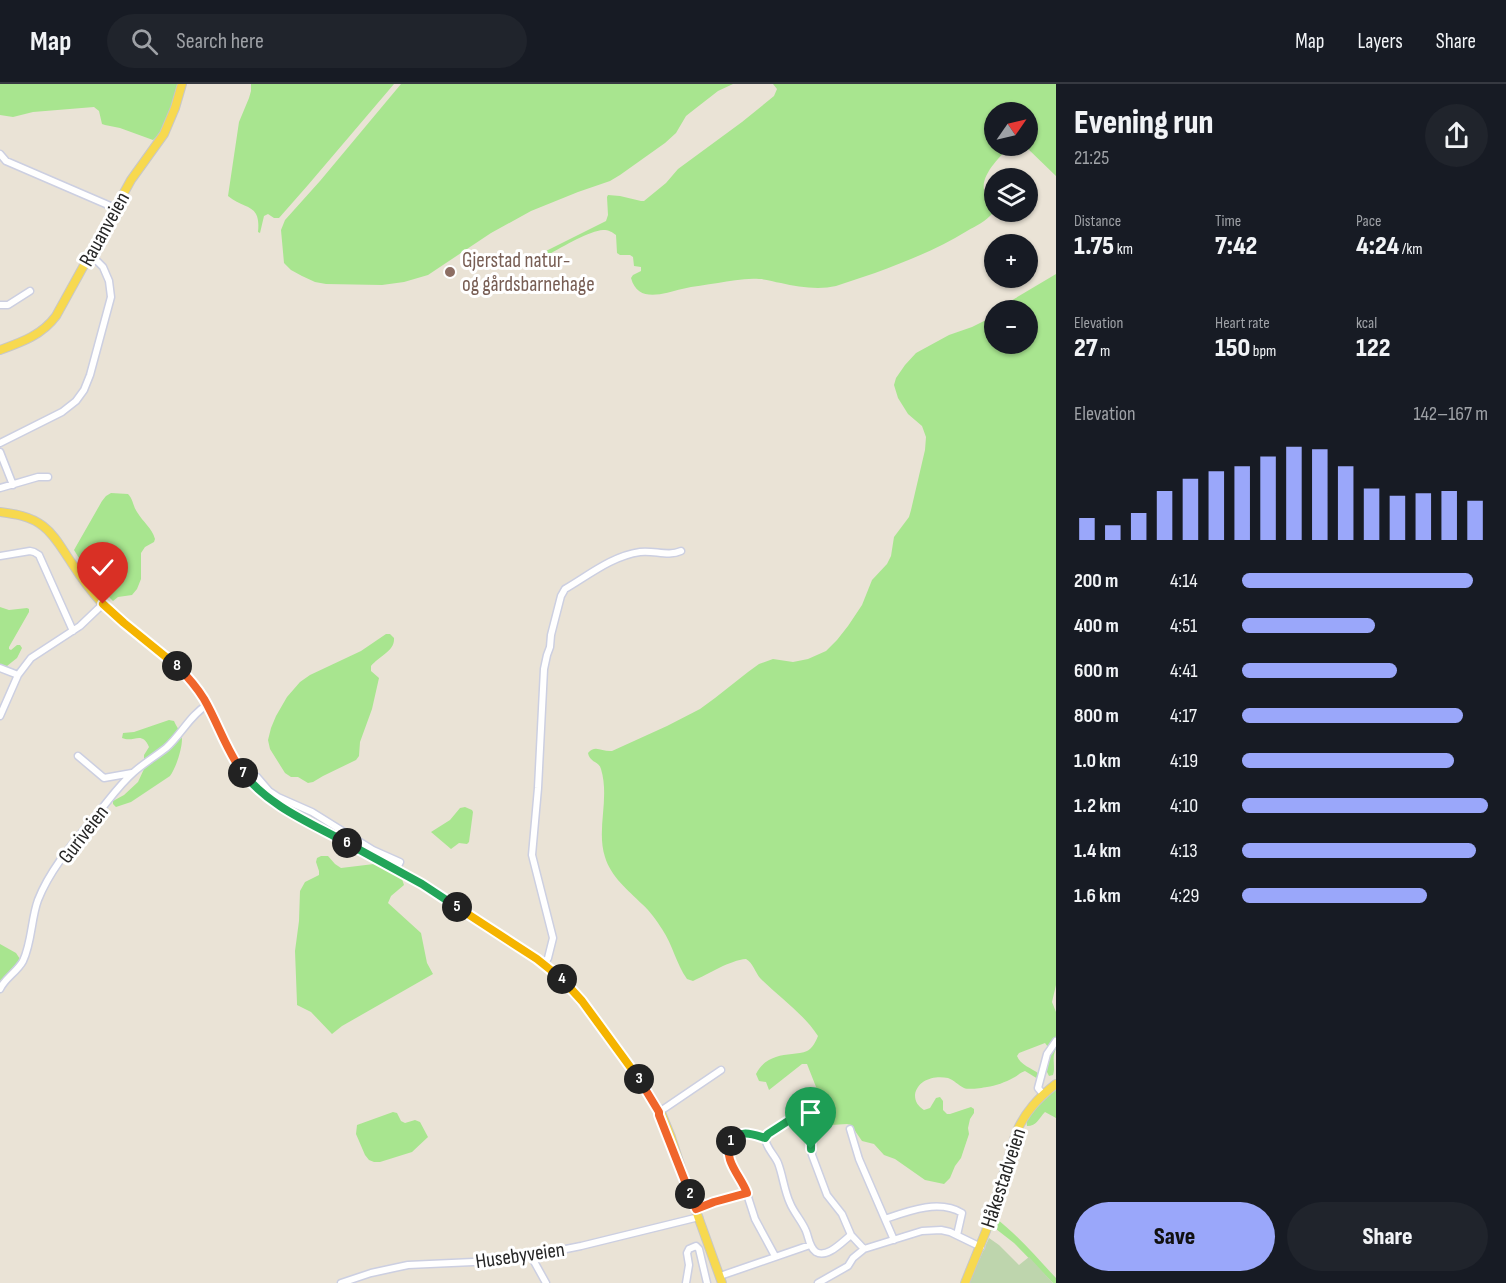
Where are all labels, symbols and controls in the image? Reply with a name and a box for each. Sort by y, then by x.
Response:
search box [107,14,527,68]
text: Map [30,25,71,58]
icon: search [128,25,161,58]
text: Search here [176,28,264,55]
text: Map [1295,29,1324,54]
text: Layers [1357,29,1403,54]
text: Share [1436,29,1476,54]
north arrow [984,102,1038,156]
map controls [984,102,1038,354]
text: Evening run [1074,103,1214,143]
button: share [1425,104,1488,167]
text: 21:25 [1074,146,1109,170]
button: layers [984,168,1038,222]
street label: Rauanveien [74,188,135,271]
text: Distance [1074,212,1121,231]
text: Time [1215,212,1241,231]
text: Pace [1356,212,1381,231]
text: 1.75 [1074,231,1114,262]
text: 7:42 [1215,231,1257,262]
text: 4:24 [1356,231,1399,262]
button: + [984,234,1038,288]
text: km [1114,240,1133,259]
text: /km [1399,240,1423,259]
place label: Gjerstad natur- og gårdsbarnehage [462,248,595,297]
marker: Gjerstad natur- og gårdsbarnehage [443,265,457,279]
button: − [984,300,1038,354]
text: Elevation [1074,314,1123,333]
text: Heart rate [1215,314,1270,333]
text: kcal [1356,314,1377,333]
text: 27 [1074,333,1097,364]
text: 150 [1215,333,1250,364]
text: 122 [1356,333,1390,364]
text: m [1097,342,1110,361]
text: bpm [1250,342,1276,361]
text: Elevation [1074,402,1136,426]
text: 142–167 m [1413,402,1488,426]
pin [77,542,128,604]
icon: check [86,551,119,584]
text: 200 m [1074,569,1118,593]
text: 4:14 [1170,569,1198,593]
text: 400 m [1074,614,1119,638]
text: 4:51 [1170,614,1197,638]
pin: 8 [162,651,192,681]
text: 8 [173,656,181,675]
text: 600 m [1074,659,1119,683]
text: 4:41 [1170,659,1198,683]
text: 800 m [1074,704,1119,728]
text: 4:17 [1170,704,1197,728]
text: 1.0 km [1074,749,1121,773]
text: 4:19 [1170,749,1198,773]
pin: 7 [228,758,258,788]
text: 7 [240,763,246,782]
text: 1.2 km [1074,794,1121,818]
text: 4:10 [1170,794,1198,818]
street label: Guriveien [53,800,114,868]
pin: 6 [332,828,362,858]
text: 6 [343,833,351,852]
text: 1.4 km [1074,839,1121,863]
text: 4:13 [1170,839,1198,863]
text: 1.6 km [1074,884,1121,908]
text: 4:29 [1170,884,1199,908]
pin: 5 [442,892,472,922]
text: 5 [453,897,461,916]
pin: 4 [547,964,577,994]
text: 4 [558,969,566,988]
pin: 3 [624,1064,654,1094]
text: 3 [635,1069,643,1088]
pin [785,1087,836,1149]
icon: arrive [794,1096,827,1129]
street label: Håkestadveien [976,1125,1031,1231]
pin: 1 [716,1126,746,1156]
text: 1 [728,1131,734,1150]
pin: 2 [675,1179,705,1209]
text: 2 [686,1184,694,1203]
button: Save [1074,1202,1275,1271]
button: Share [1287,1202,1488,1271]
street label: Husebyveien [474,1237,566,1274]

